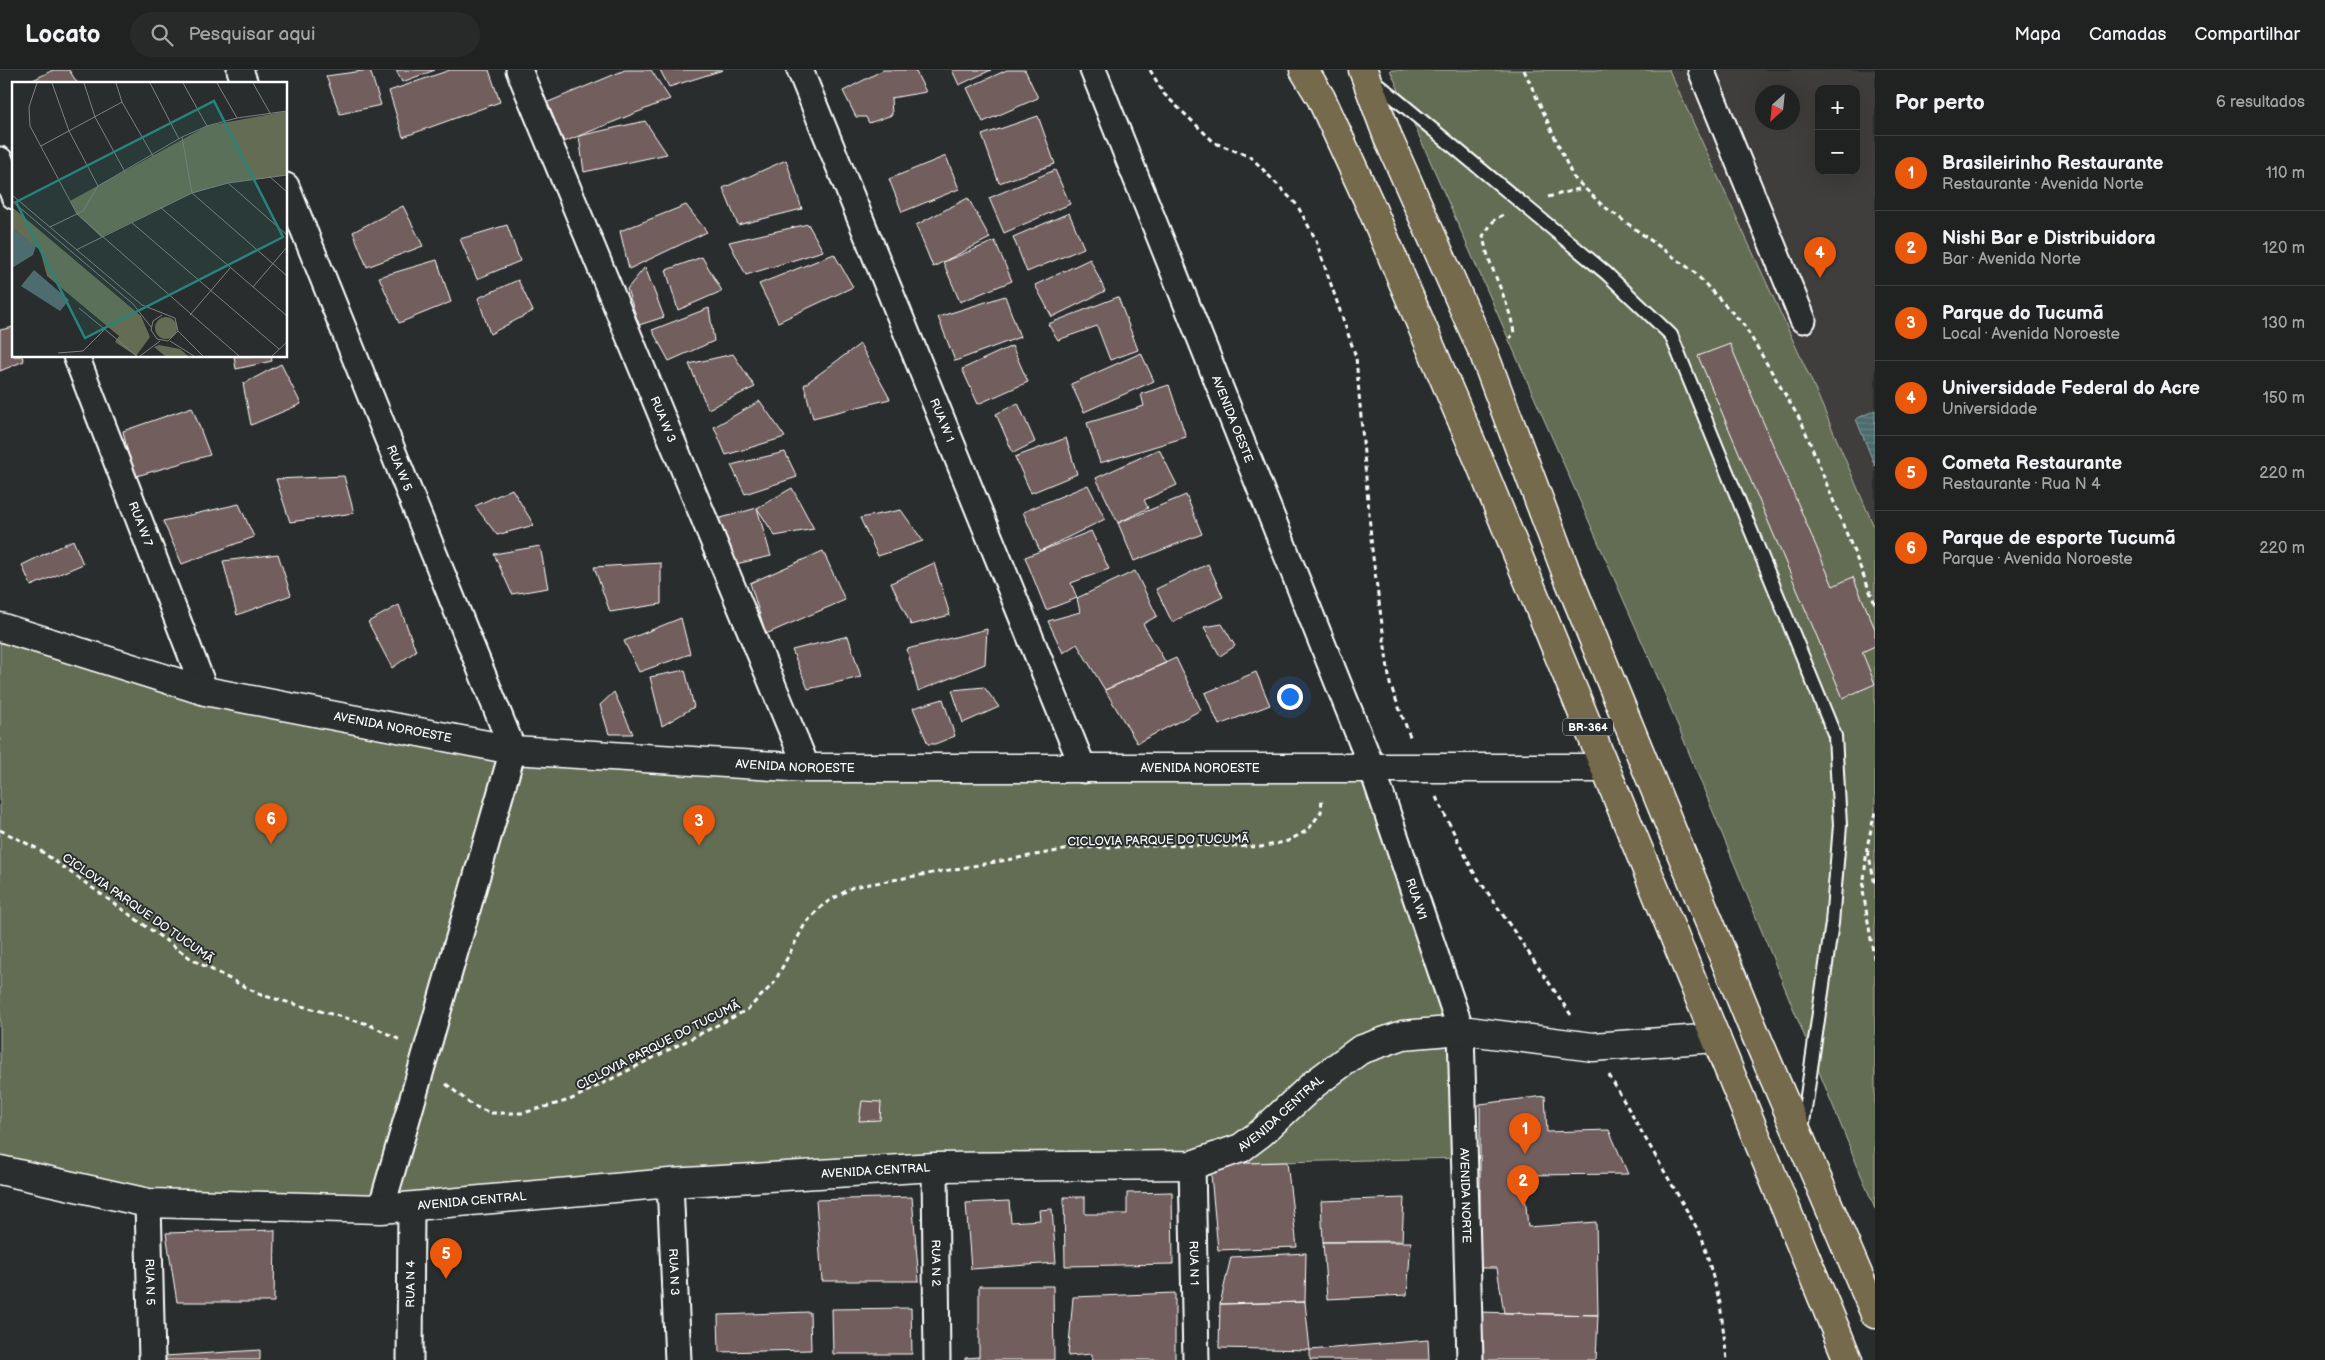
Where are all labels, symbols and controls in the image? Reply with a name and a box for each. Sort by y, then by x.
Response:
search box [130,12,480,57]
text: Locato [25,20,100,49]
icon: search [148,21,176,49]
text: Pesquisar aqui [188,23,315,46]
text: Mapa [2015,24,2061,45]
text: Camadas [2089,24,2166,45]
text: Compartilhar [2194,24,2300,45]
inset map [12,82,288,358]
north arrow [1755,85,1800,130]
map controls [1815,85,1860,175]
button: + [1815,85,1860,130]
text: Por perto [1895,90,1985,115]
text: 6 resultados [2216,93,2305,112]
button: − [1815,130,1860,175]
text: Brasileirinho Restaurante [1942,152,2163,175]
text: 1 [1908,164,1914,183]
text: 110 m [2266,164,2305,183]
text: Restaurante · Avenida Norte [1942,175,2144,194]
text: Nishi Bar e Distribuidora [1942,227,2156,250]
pin: 4 [1804,237,1836,278]
text: 2 [1906,239,1916,258]
text: 120 m [2262,239,2305,258]
text: Bar · Avenida Norte [1942,250,2081,269]
text: Parque do Tucumã [1942,302,2104,325]
text: 3 [1906,314,1916,333]
text: 130 m [2262,314,2305,333]
text: Local · Avenida Noroeste [1942,325,2120,344]
street label: AVENIDA OESTE [1208,374,1256,465]
text: Universidade Federal do Acre [1942,377,2200,400]
text: 4 [1906,389,1916,408]
text: 150 m [2263,389,2305,408]
street label: RUA W 3 [646,394,679,445]
street label: RUA W 1 [926,396,957,445]
text: Universidade [1942,400,2037,419]
street label: RUA W 5 [383,443,415,493]
text: Cometa Restaurante [1942,452,2122,475]
text: 5 [1906,464,1916,483]
text: 220 m [2259,464,2305,483]
text: Restaurante · Rua N 4 [1942,475,2101,494]
street label: RUA W 7 [125,500,156,549]
text: Parque de esporte Tucumã [1942,527,2176,550]
text: 6 [1906,539,1916,558]
text: 220 m [2259,539,2305,558]
text: Parque · Avenida Noroeste [1942,550,2133,569]
your location [1277,684,1303,710]
street label: AVENIDA NOROESTE [333,709,453,746]
road number: BR-364 [1563,719,1613,736]
street label: AVENIDA NOROESTE [735,757,855,776]
street label: AVENIDA NOROESTE [1140,761,1260,776]
pin: 6 [255,803,287,844]
pin: 3 [683,805,715,846]
street label: CICLOVIA PARQUE DO TUCUMÃ [1067,830,1250,850]
street label: CICLOVIA PARQUE DO TUCUMÃ [59,849,218,967]
street label: RUA W1 [1402,876,1430,922]
street label: CICLOVIA PARQUE DO TUCUMÃ [574,996,743,1093]
street label: AVENIDA CENTRAL [1235,1072,1327,1155]
pin: 1 [1509,1113,1541,1154]
street label: AVENIDA NORTE [1456,1148,1474,1243]
street label: AVENIDA CENTRAL [821,1160,931,1182]
pin: 2 [1507,1165,1539,1206]
street label: AVENIDA CENTRAL [417,1189,527,1214]
pin: 5 [430,1238,462,1279]
street label: RUA N 2 [928,1239,943,1287]
street label: RUA N 1 [1186,1241,1201,1285]
street label: RUA N 3 [665,1248,682,1296]
street label: RUA N 5 [141,1258,158,1306]
street label: RUA N 4 [403,1260,419,1308]

